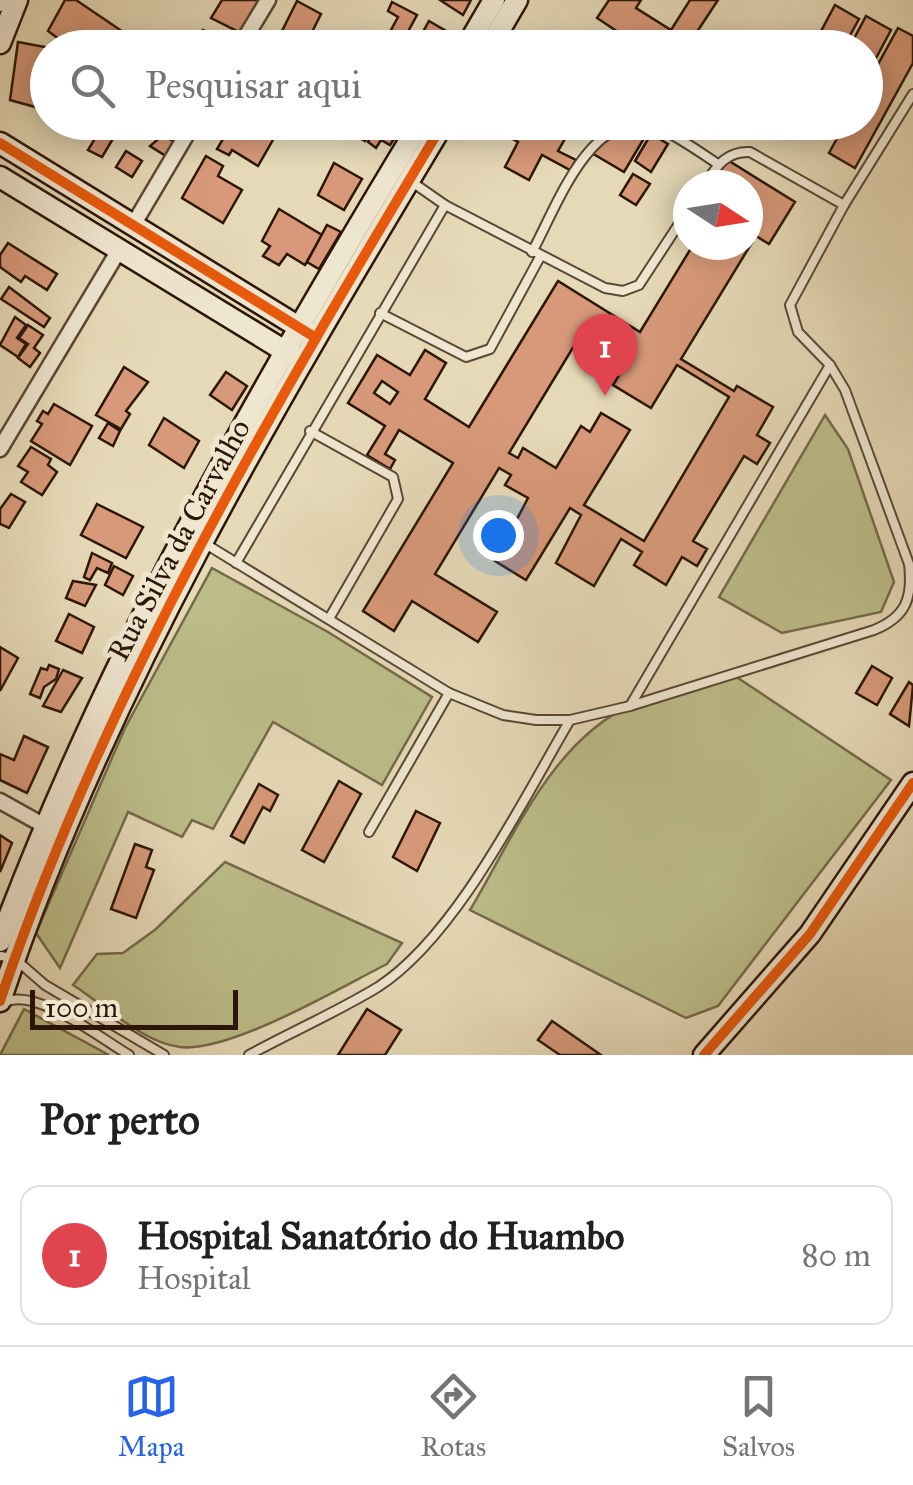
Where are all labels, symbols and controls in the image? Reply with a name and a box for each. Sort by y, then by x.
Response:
search box [30,30,883,140]
icon: search [65,58,120,113]
text: Pesquisar aqui [145,62,362,108]
north arrow [673,170,763,260]
pin: 1 [572,314,638,396]
street label: Rua Silva da Carvalho [100,413,258,667]
your location [473,510,524,561]
scale bar [30,985,238,1030]
text: 100 m [45,990,118,1025]
text: Por perto [40,1094,200,1146]
text: Hospital Sanatório do Huambo [137,1213,624,1259]
text: 1 [68,1236,81,1275]
text: 80 m [802,1236,871,1275]
text: Hospital [137,1259,250,1298]
tab: Mapa [118,1369,184,1464]
tab: Rotas [420,1369,486,1464]
tab: Salvos [722,1369,795,1464]

